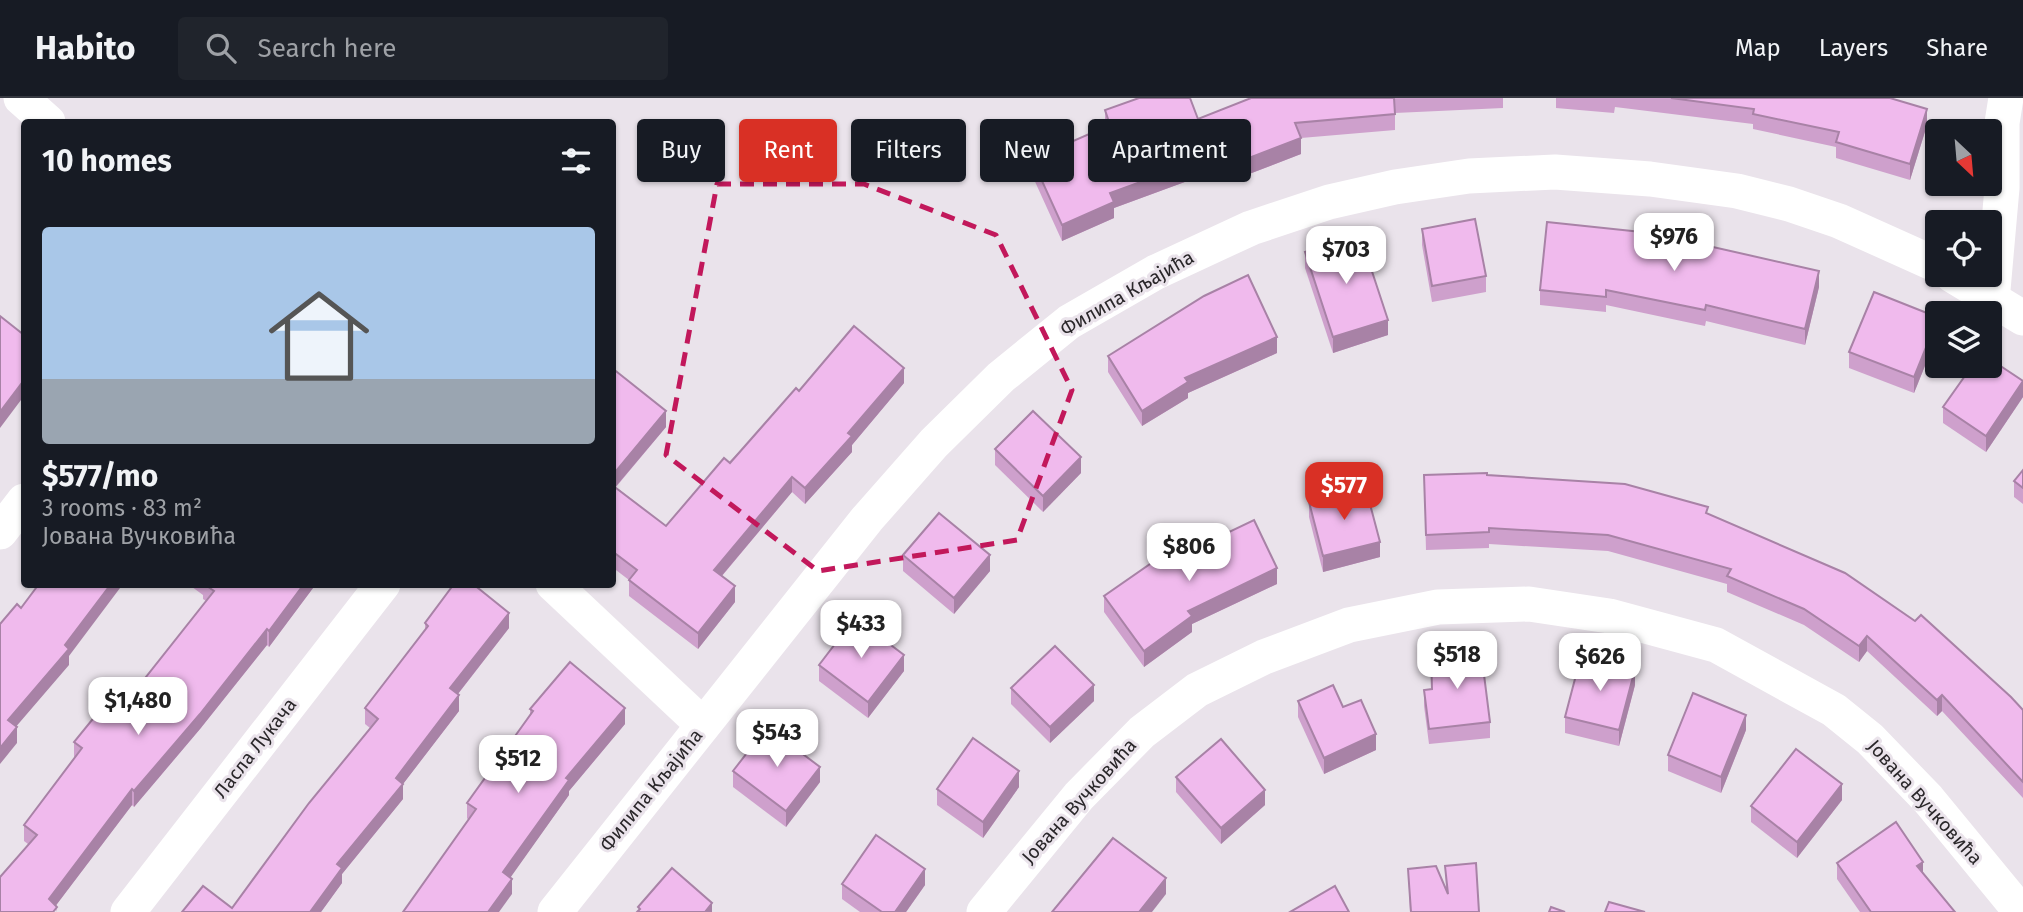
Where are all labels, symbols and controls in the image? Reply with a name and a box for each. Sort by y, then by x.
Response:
search box [178,17,668,80]
text: Habito [35,28,136,68]
icon: search [202,29,240,67]
text: Search here [258,33,396,64]
text: Map [1735,34,1781,62]
text: Layers [1819,34,1888,62]
text: Share [1926,34,1988,62]
chip: Buy [637,119,725,182]
chip: Rent [739,119,837,182]
chip: Filters [851,119,966,182]
chip: New [980,119,1074,182]
chip: Apartment [1088,119,1251,182]
north arrow [1925,119,2002,196]
map controls [1925,119,2002,378]
icon: filters [557,142,595,180]
text: 10 homes [42,143,172,179]
button: locate [1925,210,2002,287]
pin: $976 [1633,214,1715,273]
text: $976 [1650,222,1698,250]
pin: $703 [1305,226,1387,286]
text: $703 [1322,235,1370,263]
street label: Филипа Кљајића [1056,245,1198,341]
icon: home [256,273,382,399]
button: layers [1925,301,2002,378]
text: $577/mo [42,458,158,494]
pin: $577 [1303,462,1385,522]
text: $577 [1321,471,1367,499]
text: 3 rooms · 83 m² [42,494,202,522]
text: Јована Вучковића [42,522,236,550]
pin: $806 [1148,524,1230,583]
text: $806 [1163,532,1215,560]
pin: $433 [820,601,902,660]
text: $433 [836,609,886,637]
pin: $518 [1416,632,1498,691]
pin: $626 [1559,634,1641,693]
text: $518 [1433,640,1481,668]
text: $626 [1575,642,1625,670]
pin: $1,480 [81,678,195,737]
text: $1,480 [104,686,172,714]
street label: Ласла Лукача [209,693,301,803]
pin: $543 [736,710,818,769]
text: $543 [752,718,802,746]
street label: Филипа Кљајића [595,724,707,856]
street label: Јована Вучковића [1017,734,1141,868]
street label: Јована Вучковића [1863,735,1987,869]
pin: $512 [477,736,559,795]
text: $512 [495,744,541,772]

